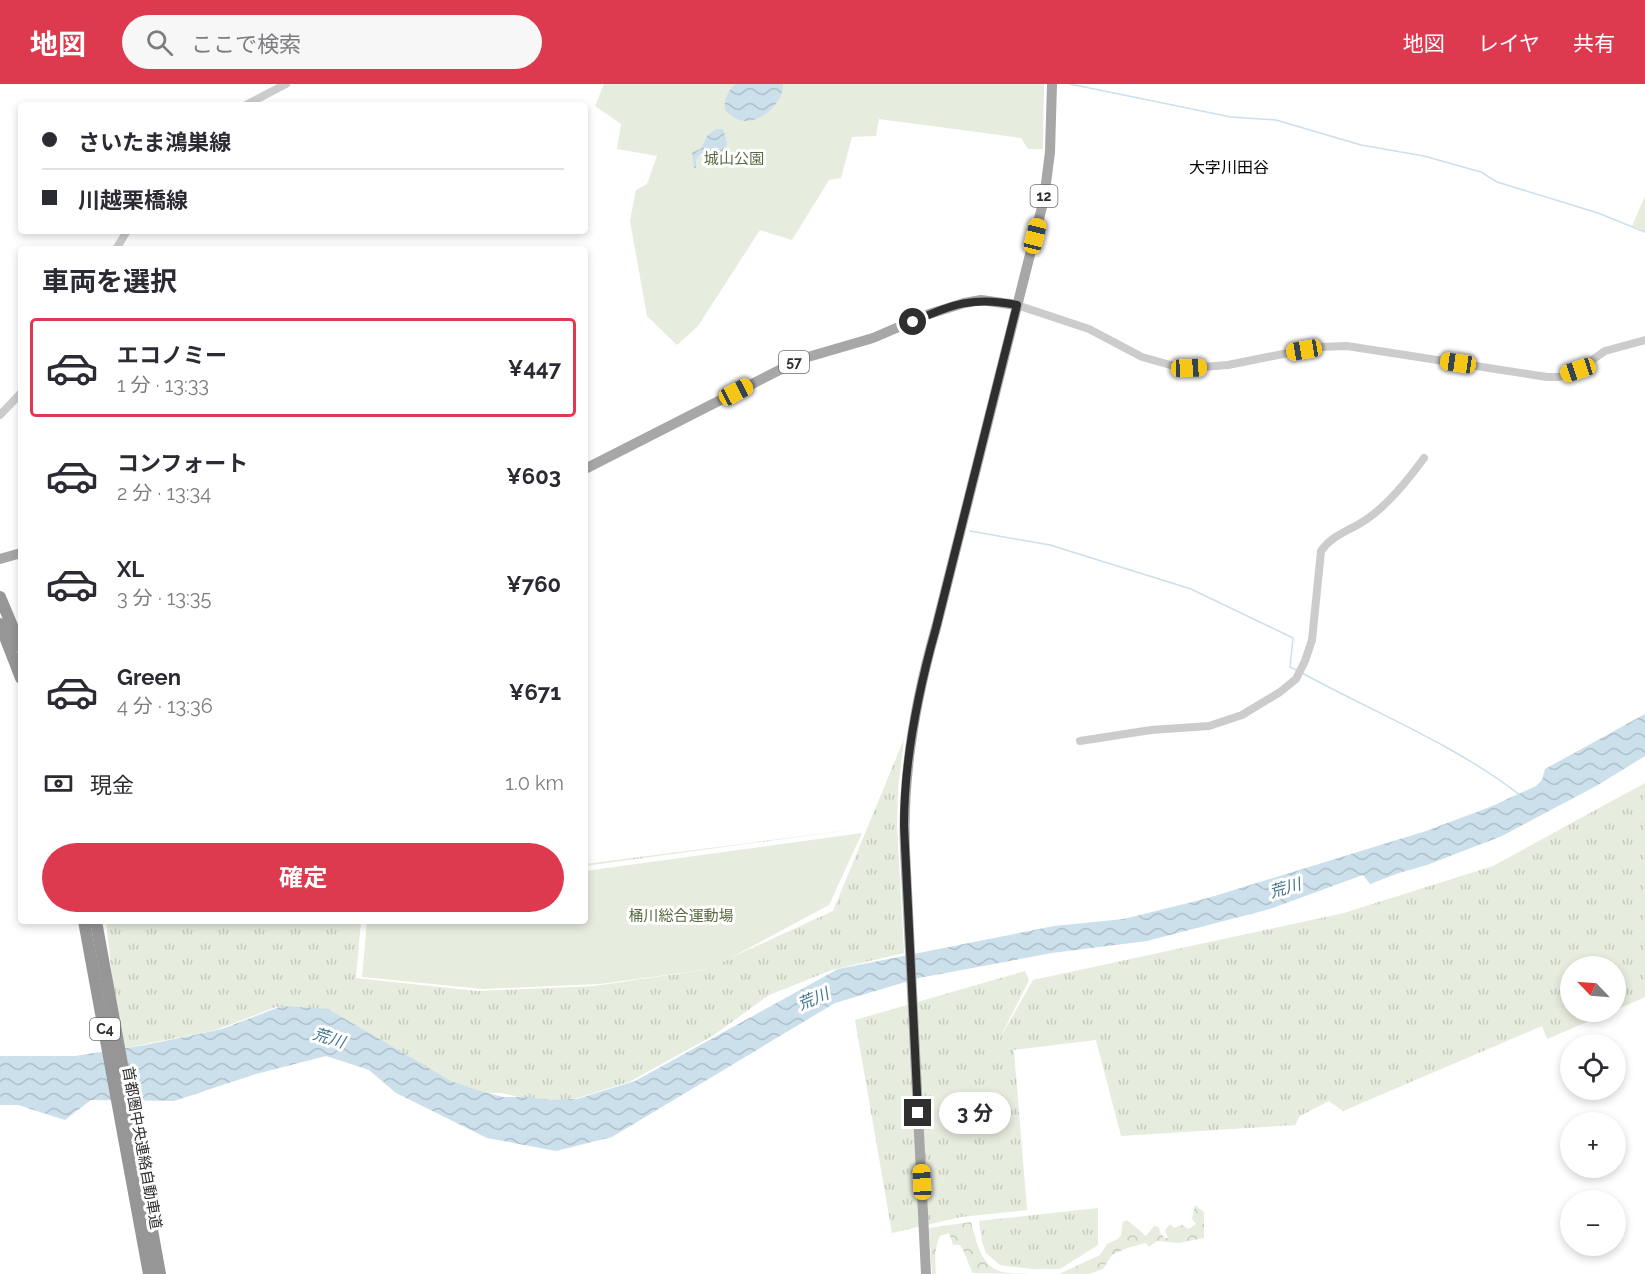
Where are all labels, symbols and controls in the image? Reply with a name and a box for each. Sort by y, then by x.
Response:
search box [122,15,542,69]
icon: search [143,26,176,59]
text: 地図 [30,28,86,61]
text: ここで検索 [191,31,301,57]
text: 地図 [1403,31,1445,56]
text: レイヤ [1478,31,1540,56]
text: 共有 [1573,31,1615,56]
text: さいたま鴻巣線 [78,129,231,155]
park label: 城山公園 [704,150,764,168]
district label: 大字川田谷 [1189,158,1269,177]
road number: 12 [1030,185,1058,207]
text: 川越栗橋線 [78,187,188,213]
car [1022,216,1048,256]
text: 車両を選択 [42,266,177,297]
route start [899,308,926,335]
car [1285,338,1323,362]
icon: car [45,341,99,395]
text: エコノミー [117,342,227,368]
road number: 57 [779,351,809,373]
car [1439,352,1477,374]
text: ¥447 [508,355,561,381]
car [1558,356,1598,384]
car [1171,358,1207,378]
text: 1 分 · 13:33 [117,373,209,397]
car [716,376,756,408]
icon: car [45,449,99,503]
text: コンフォート [117,450,248,476]
text: ¥603 [506,463,561,489]
text: 2 分 · 13:34 [117,481,211,505]
text: XL [117,556,144,582]
icon: car [45,557,99,611]
text: ¥760 [506,571,561,597]
text: 3 分 · 13:35 [117,586,211,610]
text: Green [117,664,181,690]
icon: car [45,665,99,719]
text: ¥671 [509,679,561,705]
text: 4 分 · 13:36 [117,694,213,718]
icon: cash [42,767,75,800]
text: 1.0 km [505,771,564,795]
text: 現金 [90,772,134,798]
button: 確定 [42,843,564,912]
water label: 荒川 [1267,874,1305,902]
park label: 桶川総合運動場 [628,907,734,925]
north arrow [1560,956,1626,1022]
map controls [1560,956,1626,1256]
water label: 荒川 [795,983,833,1014]
road number: C4 [90,1018,120,1040]
water label: 荒川 [311,1024,349,1052]
button: locate [1560,1034,1626,1100]
street label: 首都圏中央連絡自動車道 [119,1065,165,1231]
callout: 3 分 [939,1092,1011,1134]
route end [904,1099,931,1126]
text: 3 分 [957,1101,993,1125]
button: + [1560,1112,1626,1178]
car [912,1164,932,1200]
button: − [1560,1190,1626,1256]

